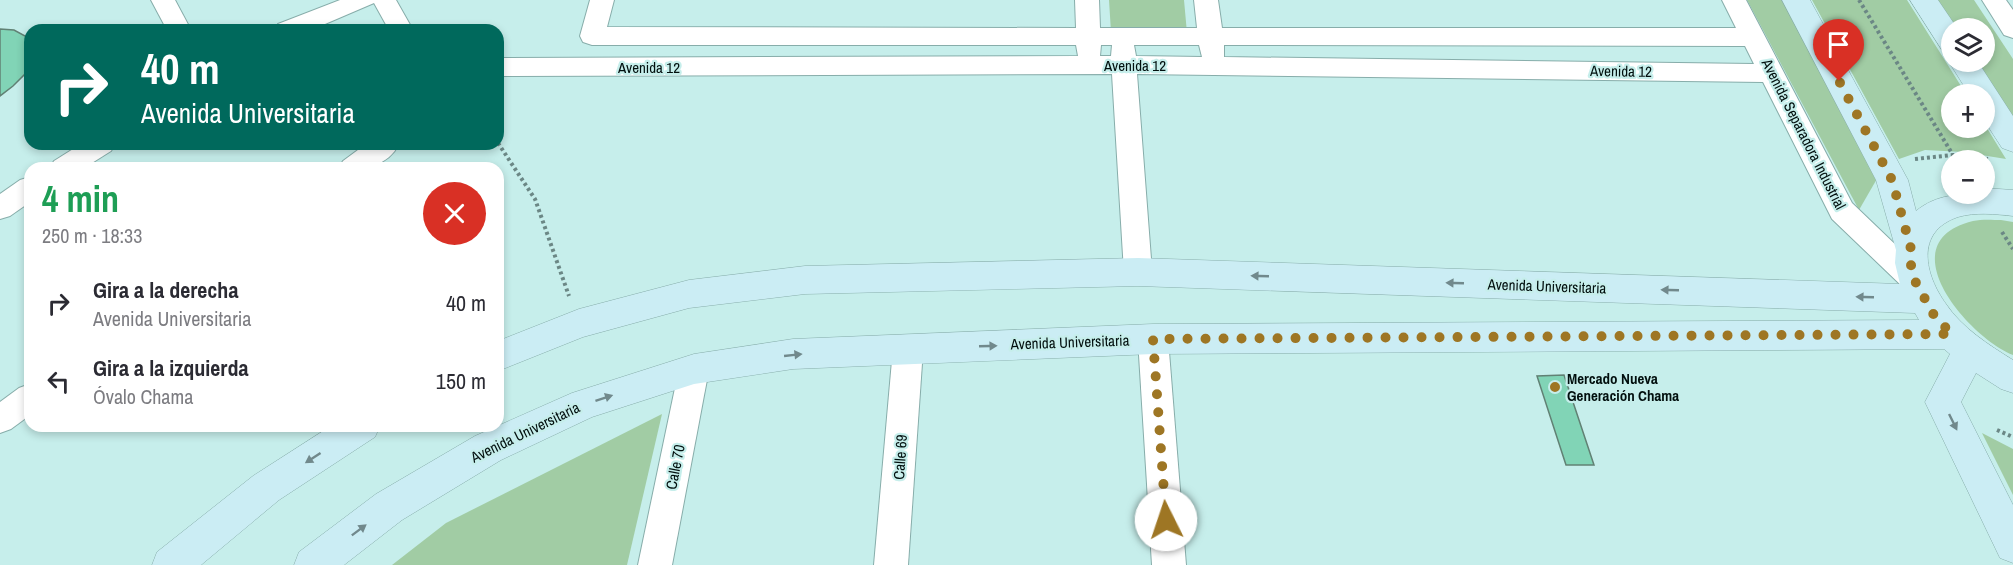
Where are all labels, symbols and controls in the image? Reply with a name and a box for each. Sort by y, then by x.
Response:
map controls [1941,18,1995,204]
button: layers [1941,18,1995,72]
pin [1813,19,1864,81]
icon: arrive [1822,28,1855,61]
text: 40 m [141,41,220,97]
icon: right [42,48,120,126]
street label: Avenida Separadora Industrial [1756,54,1851,213]
street label: Avenida 12 [1103,55,1166,76]
street label: Avenida 12 [617,57,680,78]
street label: Avenida 12 [1589,60,1652,82]
button: + [1941,84,1995,138]
text: Avenida Universitaria [141,95,355,131]
button: − [1941,150,1995,204]
text: 4 min [42,175,119,223]
button: close [423,182,486,245]
text: 250 m · 18:33 [42,222,142,249]
one-way arrow [1250,272,1269,281]
street label: Avenida Universitaria [1486,273,1607,299]
text: Gira a la derecha [93,275,238,305]
one-way arrow [1445,278,1464,288]
one-way arrow [1661,286,1680,295]
icon: right [42,287,75,320]
text: 40 m [446,288,486,318]
one-way arrow [1856,292,1875,302]
text: Avenida Universitaria [93,305,251,332]
street label: Avenida Universitaria [1009,329,1130,355]
one-way arrow [979,341,998,350]
one-way arrow [784,350,803,360]
text: Gira a la izquierda [93,353,248,383]
icon: left [42,365,75,398]
text: 150 m [436,366,486,396]
place label: Mercado Nueva Generación Chama [1567,368,1679,406]
marker: Mercado Nueva Generación Chama [1548,380,1562,394]
text: Óvalo Chama [93,383,193,410]
one-way arrow [595,393,613,402]
street label: Avenida Universitaria [466,396,583,468]
one-way arrow [1948,413,1958,430]
street label: Calle 69 [888,434,912,480]
street label: Calle 70 [660,443,690,491]
one-way arrow [305,452,321,463]
position arrow [1134,488,1198,552]
one-way arrow [352,524,367,536]

